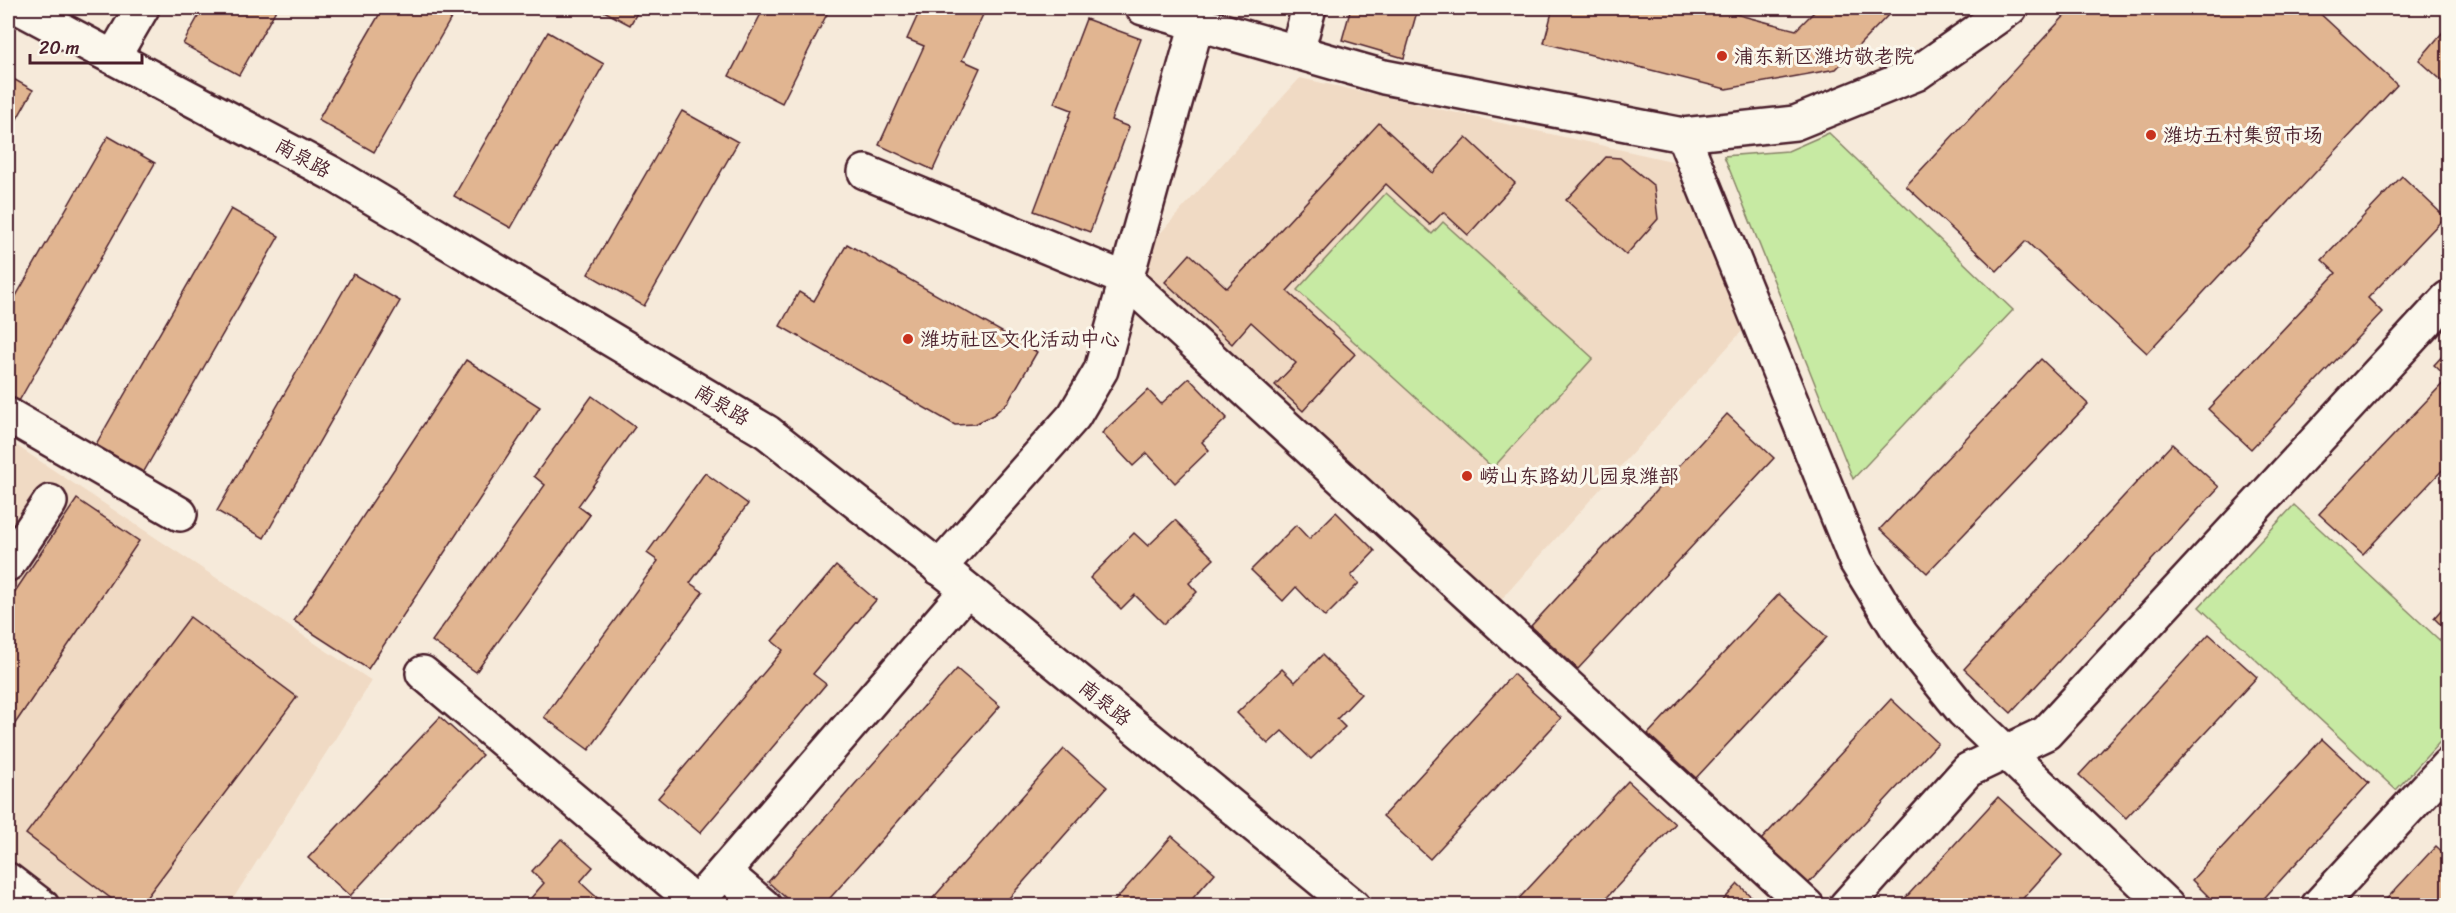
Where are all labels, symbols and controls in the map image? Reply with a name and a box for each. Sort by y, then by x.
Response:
scale bar [30,27,142,65]
text: 20 m [39,32,79,64]
place label: 浦东新区潍坊敬老院 [1734,39,1914,74]
marker: 浦东新区潍坊敬老院 [1715,49,1729,63]
place label: 潍坊五村集贸市场 [2163,118,2323,153]
street label: 南泉路 [268,128,339,188]
marker: 潍坊五村集贸市场 [2144,128,2158,142]
place label: 潍坊社区文化活动中心 [920,322,1120,357]
marker: 潍坊社区文化活动中心 [901,332,915,346]
street label: 南泉路 [687,375,758,436]
place label: 崂山东路幼儿园泉潍部 [1479,459,1679,494]
marker: 崂山东路幼儿园泉潍部 [1460,469,1474,483]
street label: 南泉路 [1071,671,1140,736]

